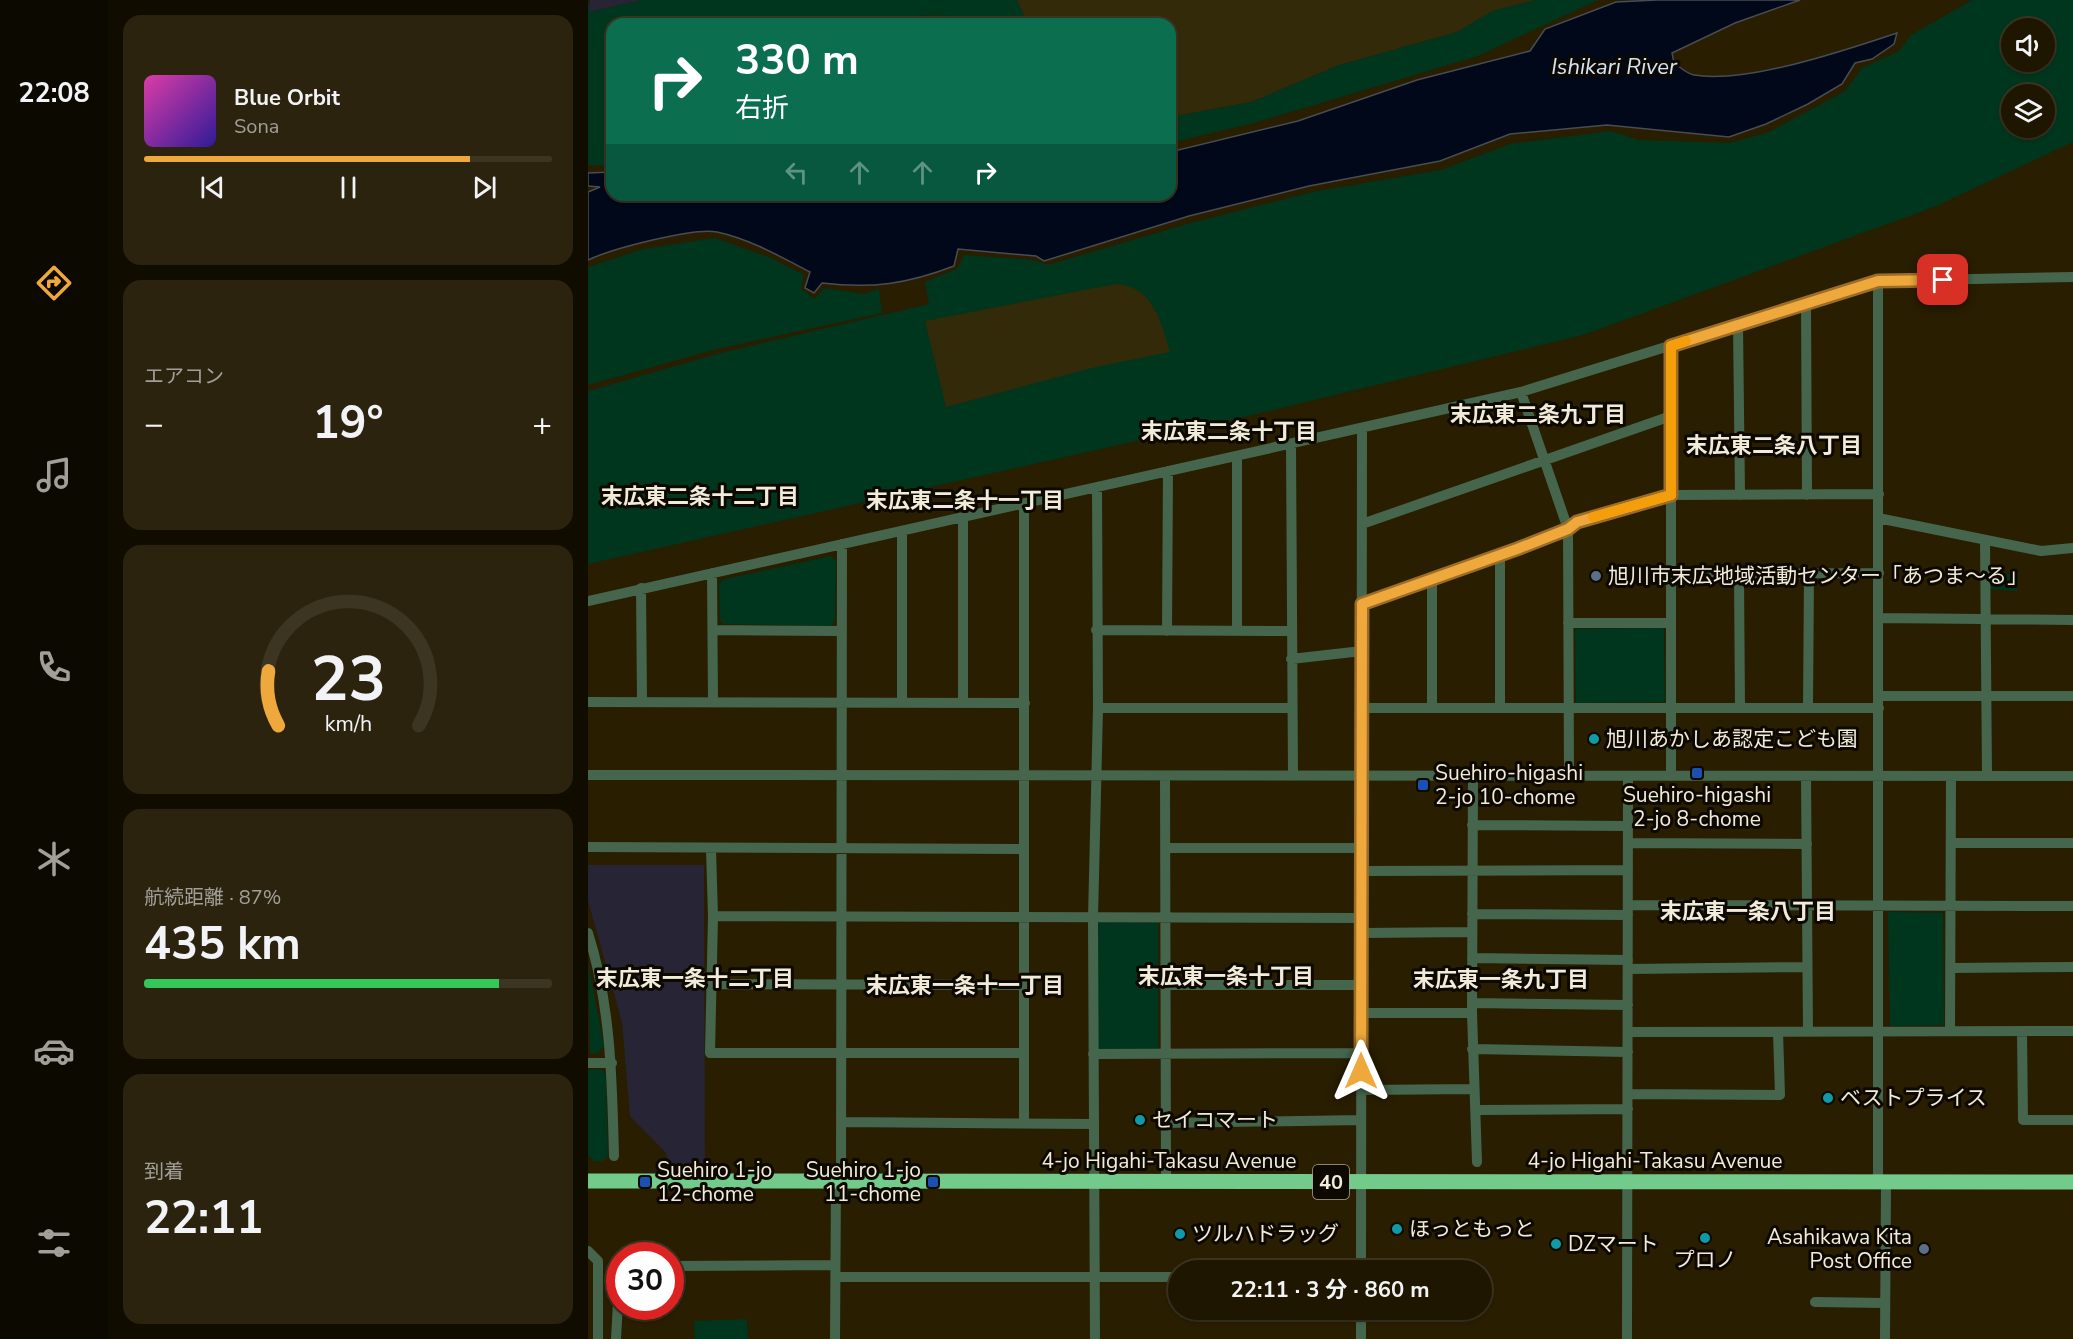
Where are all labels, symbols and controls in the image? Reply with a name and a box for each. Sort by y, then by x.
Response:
map controls [2001,18,2055,138]
button: sound [2001,18,2055,72]
text: 330 m [735,32,859,89]
icon: right [636,42,714,120]
water label: Ishikari River [1551,52,1678,82]
text: 22:08 [18,75,90,112]
text: Blue Orbit [234,83,340,113]
button: layers [2001,84,2055,138]
text: 右折 [735,90,789,127]
text: Sona [234,113,279,140]
icon: left [780,156,813,189]
icon: ahead [843,156,876,189]
icon: ahead [906,156,939,189]
icon: right [969,156,1002,189]
icon: previous [196,171,229,204]
icon: pause [332,171,365,204]
icon: next [468,171,501,204]
pin [1917,254,1968,305]
icon: directions [33,262,75,304]
icon: arrive [1926,263,1959,296]
text: エアコン [144,363,224,390]
text: 19° [312,393,384,454]
district label: 末広東二条九丁目 [1450,400,1626,430]
text: − [144,402,164,447]
text: + [532,402,552,447]
district label: 末広東二条十丁目 [1141,417,1317,447]
district label: 末広東二条八丁目 [1686,431,1862,461]
icon: music [33,454,75,496]
district label: 末広東二条十二丁目 [601,482,799,512]
district label: 末広東二条十一丁目 [866,486,1064,516]
place label: 旭川市末広地域活動センター「あつま〜る」 [1608,562,2028,590]
marker: 旭川市末広地域活動センター「あつま〜る」 [1589,569,1603,583]
text: 23 [311,638,385,723]
icon: phone [33,646,75,688]
text: km/h [324,710,372,740]
place label: 旭川あかしあ認定こども園 [1606,725,1858,753]
marker: 旭川あかしあ認定こども園 [1587,732,1601,746]
place label: Suehiro-higashi 2-jo 10-chome [1435,759,1583,811]
marker: Suehiro-higashi 2-jo 8-chome [1690,766,1704,780]
marker: Suehiro-higashi 2-jo 10-chome [1416,778,1430,792]
place label: Suehiro-higashi 2-jo 8-chome [1623,781,1771,833]
icon: climate [33,838,75,880]
text: 航続距離 · 87% [144,884,281,911]
district label: 末広東一条八丁目 [1660,897,1836,927]
text: 435 km [144,914,301,975]
district label: 末広東一条十丁目 [1138,962,1314,992]
district label: 末広東一条十二丁目 [596,964,794,994]
district label: 末広東一条九丁目 [1413,965,1589,995]
district label: 末広東一条十一丁目 [866,971,1064,1001]
icon: car [33,1030,75,1072]
position arrow [1329,1039,1393,1103]
place label: ベストプライス [1840,1084,1987,1112]
marker: ベストプライス [1821,1091,1835,1105]
place label: セイコマート [1152,1106,1278,1134]
marker: セイコマート [1133,1113,1147,1127]
street label: 4-jo Higahi-Takasu Avenue [1042,1147,1297,1175]
street label: 4-jo Higahi-Takasu Avenue [1528,1147,1783,1175]
place label: Suehiro 1-jo 12-chome [657,1156,772,1208]
place label: Suehiro 1-jo 11-chome [806,1156,921,1208]
text: 到着 [144,1158,184,1185]
road number: 40 [1313,1165,1349,1199]
marker: Suehiro 1-jo 12-chome [638,1175,652,1189]
marker: Suehiro 1-jo 11-chome [926,1175,940,1189]
text: 22:11 [144,1188,263,1249]
place label: ほっともっと [1409,1215,1535,1243]
place label: ツルハドラッグ [1192,1220,1339,1248]
icon: filters [33,1222,75,1264]
marker: ほっともっと [1390,1222,1404,1236]
place label: Asahikawa Kita Post Office [1767,1223,1912,1275]
marker: ツルハドラッグ [1173,1227,1187,1241]
place label: DZマート [1568,1230,1659,1258]
marker: プロノ [1698,1231,1712,1245]
marker: DZマート [1549,1237,1563,1251]
speed limit sign: 30 [606,1242,684,1320]
marker: Asahikawa Kita Post Office [1917,1242,1931,1256]
place label: プロノ [1674,1246,1737,1274]
text: 22:11 · 3 分 · 860 m [1231,1275,1429,1305]

